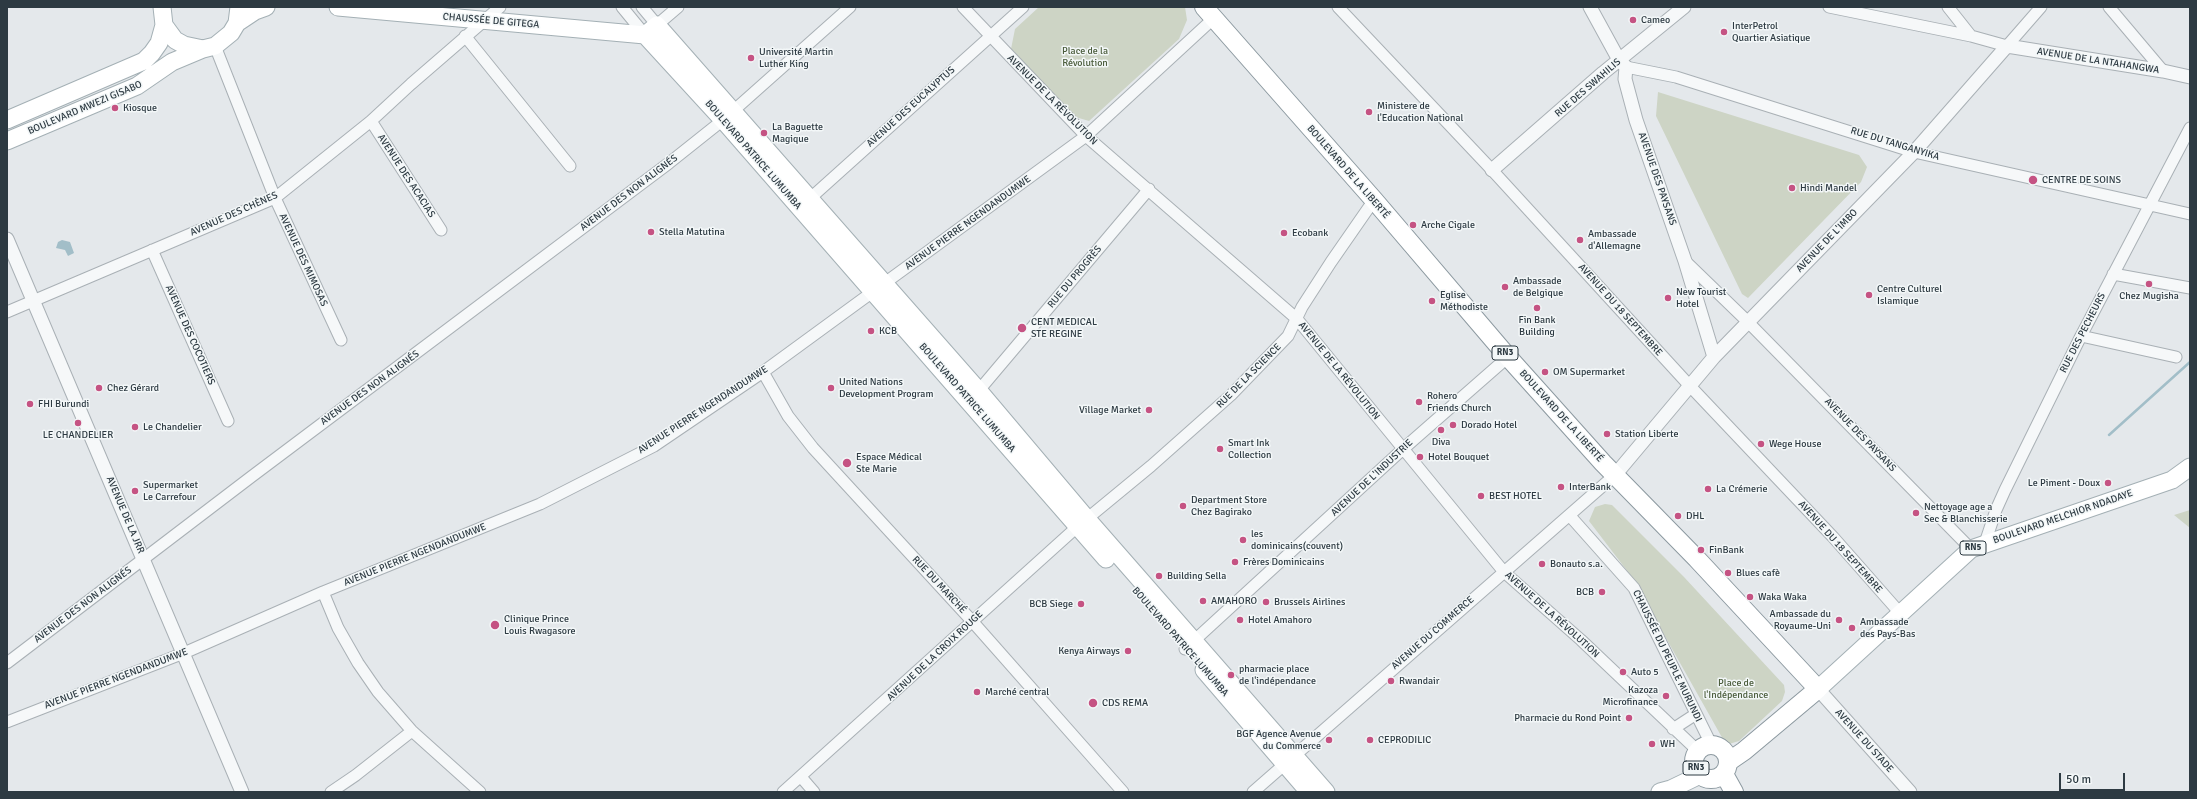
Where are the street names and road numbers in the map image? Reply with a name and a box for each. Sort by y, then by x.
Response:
street label: CHAUSSÉE DE GITEGA [442,11,540,31]
street label: AVENUE DE LA NTAHANGWA [2036,45,2160,77]
street label: AVENUE DE LA RÉVOLUTION [1004,52,1100,148]
street label: RUE DES SWAHILIS [1553,56,1623,120]
street label: AVENUE DES EUCALYPTUS [864,64,958,150]
street label: BOULEVARD MWEZI GISABO [26,79,144,137]
street label: BOULEVARD PATRICE LUMUMBA [702,98,804,212]
street label: BOULEVARD DE LA LIBERTÉ [1304,123,1392,221]
street label: RUE DU TANGANYIKA [1849,125,1941,163]
street label: AVENUE DES PAYSANS [1635,131,1679,227]
street label: AVENUE DES ACACIAS [375,132,437,220]
street label: AVENUE DES NON ALIGNÉS [578,152,680,234]
street label: AVENUE PIERRE NGENDANDUMWE [903,173,1033,273]
street label: AVENUE DES CHÈNES [188,189,280,239]
street label: AVENUE DE L'IMBO [1794,207,1860,275]
street label: AVENUE DES MIMOSAS [276,212,330,308]
street label: RUE DU PROGRÈS [1045,243,1105,311]
street label: AVENUE DU 18 SEPTEMBRE [1575,261,1665,359]
street label: AVENUE DES COCOTIERS [163,283,217,387]
street label: RUE DES PECHEURS [2058,291,2108,375]
street label: AVENUE DE LA RÉVOLUTION [1296,319,1382,423]
street label: BOULEVARD PATRICE LUMUMBA [916,341,1018,455]
street label: RUE DE LA SCIENCE [1214,341,1284,411]
road number: RN3 [1492,346,1518,360]
street label: AVENUE DES NON ALIGNÉS [318,348,422,428]
street label: AVENUE PIERRE NGENDANDUMWE [636,363,770,457]
street label: BOULEVARD DE LA LIBERTÉ [1516,367,1606,465]
street label: AVENUE DES PAYSANS [1822,396,1898,474]
street label: AVENUE DE L'INDUSTRIE [1329,437,1415,519]
street label: AVENUE DE LA JRR [103,475,147,555]
street label: BOULEVARD MELCHIOR NDADAYE [1991,487,2135,547]
street label: AVENUE DU 18 SEPTEMBRE [1795,498,1885,596]
street label: AVENUE PIERRE NGENDANDUMWE [342,521,488,589]
road number: RN5 [1960,541,1986,555]
street label: RUE DU MARCHÉ [909,554,969,616]
street label: AVENUE DES NON ALIGNÉS [32,564,134,646]
street label: AVENUE DE LA RÉVOLUTION [1502,569,1602,661]
street label: BOULEVARD PATRICE LUMUMBA [1129,585,1231,699]
street label: CHAUSSÉE DU PEUPLE MURUNDI [1630,588,1704,724]
street label: AVENUE DU COMMERCE [1389,594,1477,672]
street label: AVENUE DE LA CROIX ROUGE [885,608,985,704]
street label: AVENUE PIERRE NGENDANDUMWE [43,646,189,712]
street label: AVENUE DU STADE [1832,707,1896,775]
road number: RN3 [1683,761,1709,775]

